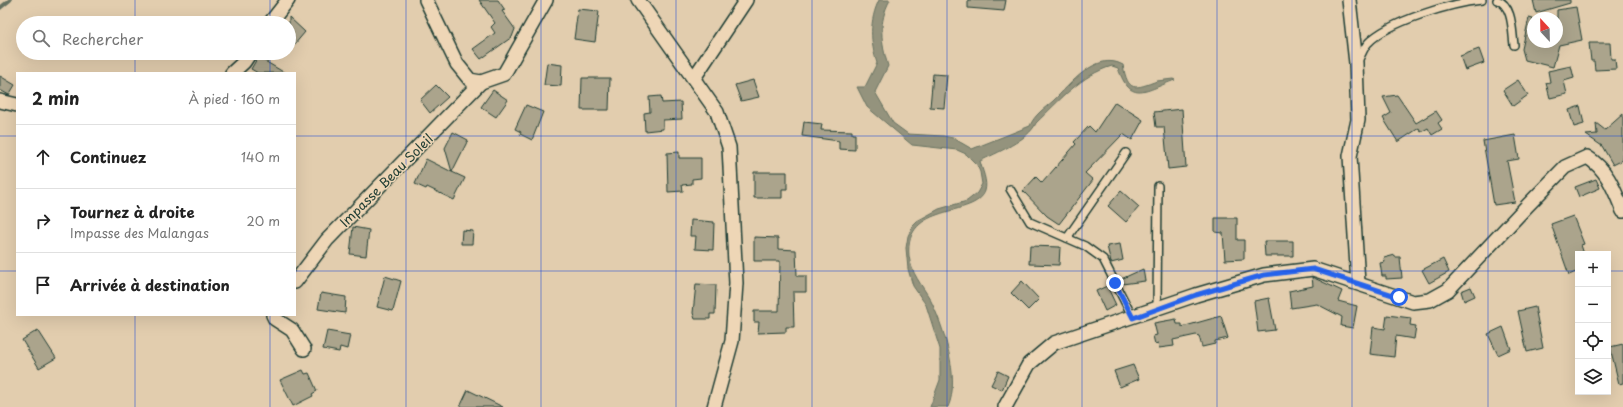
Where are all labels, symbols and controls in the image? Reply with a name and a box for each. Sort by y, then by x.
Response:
north arrow [1527,12,1563,48]
search box [16,16,296,60]
icon: search [30,27,52,49]
text: Rechercher [62,27,143,50]
text: 2 min [32,85,79,111]
text: À pied · 160 m [189,89,280,108]
street label: Impasse Beau Soleil [335,129,437,231]
text: Continuez [70,145,146,168]
icon: ahead [32,146,54,168]
text: 140 m [241,147,280,166]
text: Tournez à droite [70,200,195,223]
icon: right [32,210,54,232]
text: 20 m [246,211,280,230]
text: Impasse des Malangas [70,223,209,242]
map controls [1575,251,1611,395]
button: + [1575,251,1611,287]
text: Arrivée à destination [70,273,230,296]
icon: arrive [32,274,54,296]
route end [1106,274,1124,292]
button: − [1575,287,1611,323]
route start [1390,288,1408,306]
button: locate [1575,323,1611,359]
button: layers [1575,359,1611,395]

